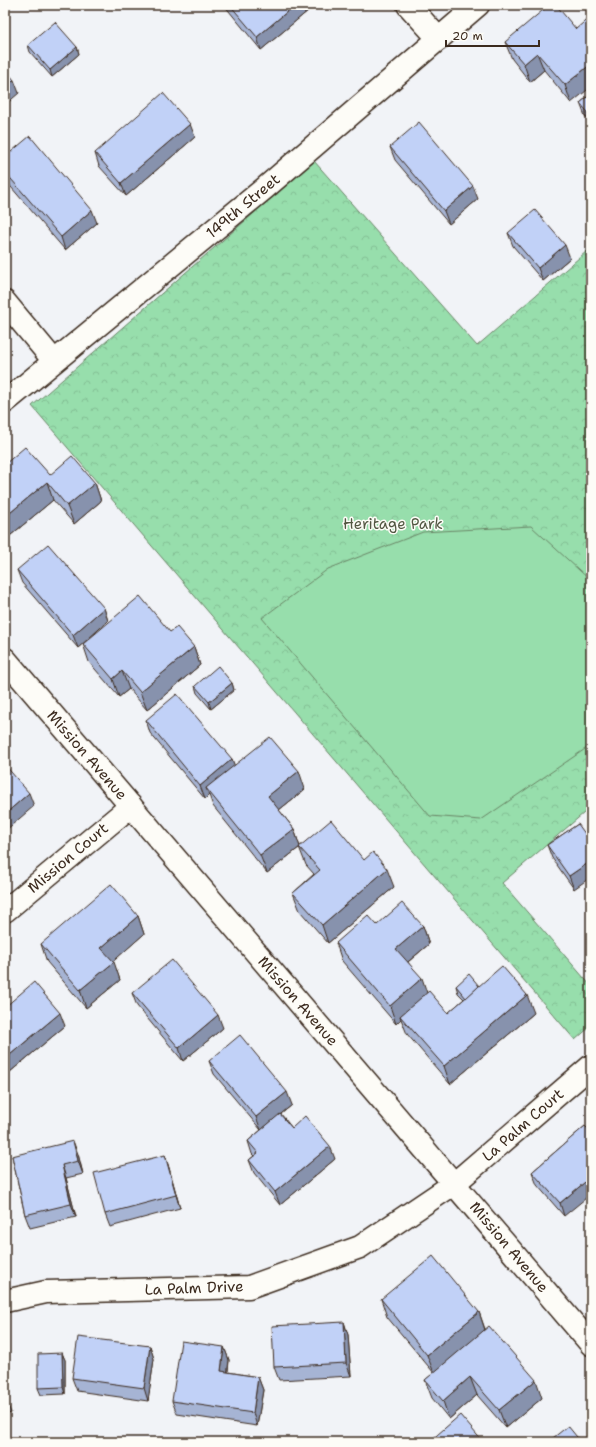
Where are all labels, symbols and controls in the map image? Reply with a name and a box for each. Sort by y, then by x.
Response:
scale bar [446,22,539,48]
text: 20 m [452,28,483,44]
street label: 149th Street [202,169,284,243]
park label: Heritage Park [343,514,443,534]
street label: Mission Avenue [42,706,132,804]
street label: Mission Court [23,818,113,898]
street label: Mission Avenue [253,952,343,1050]
street label: La Palm Court [478,1084,568,1166]
street label: Mission Avenue [465,1197,553,1297]
street label: La Palm Drive [144,1276,244,1300]

